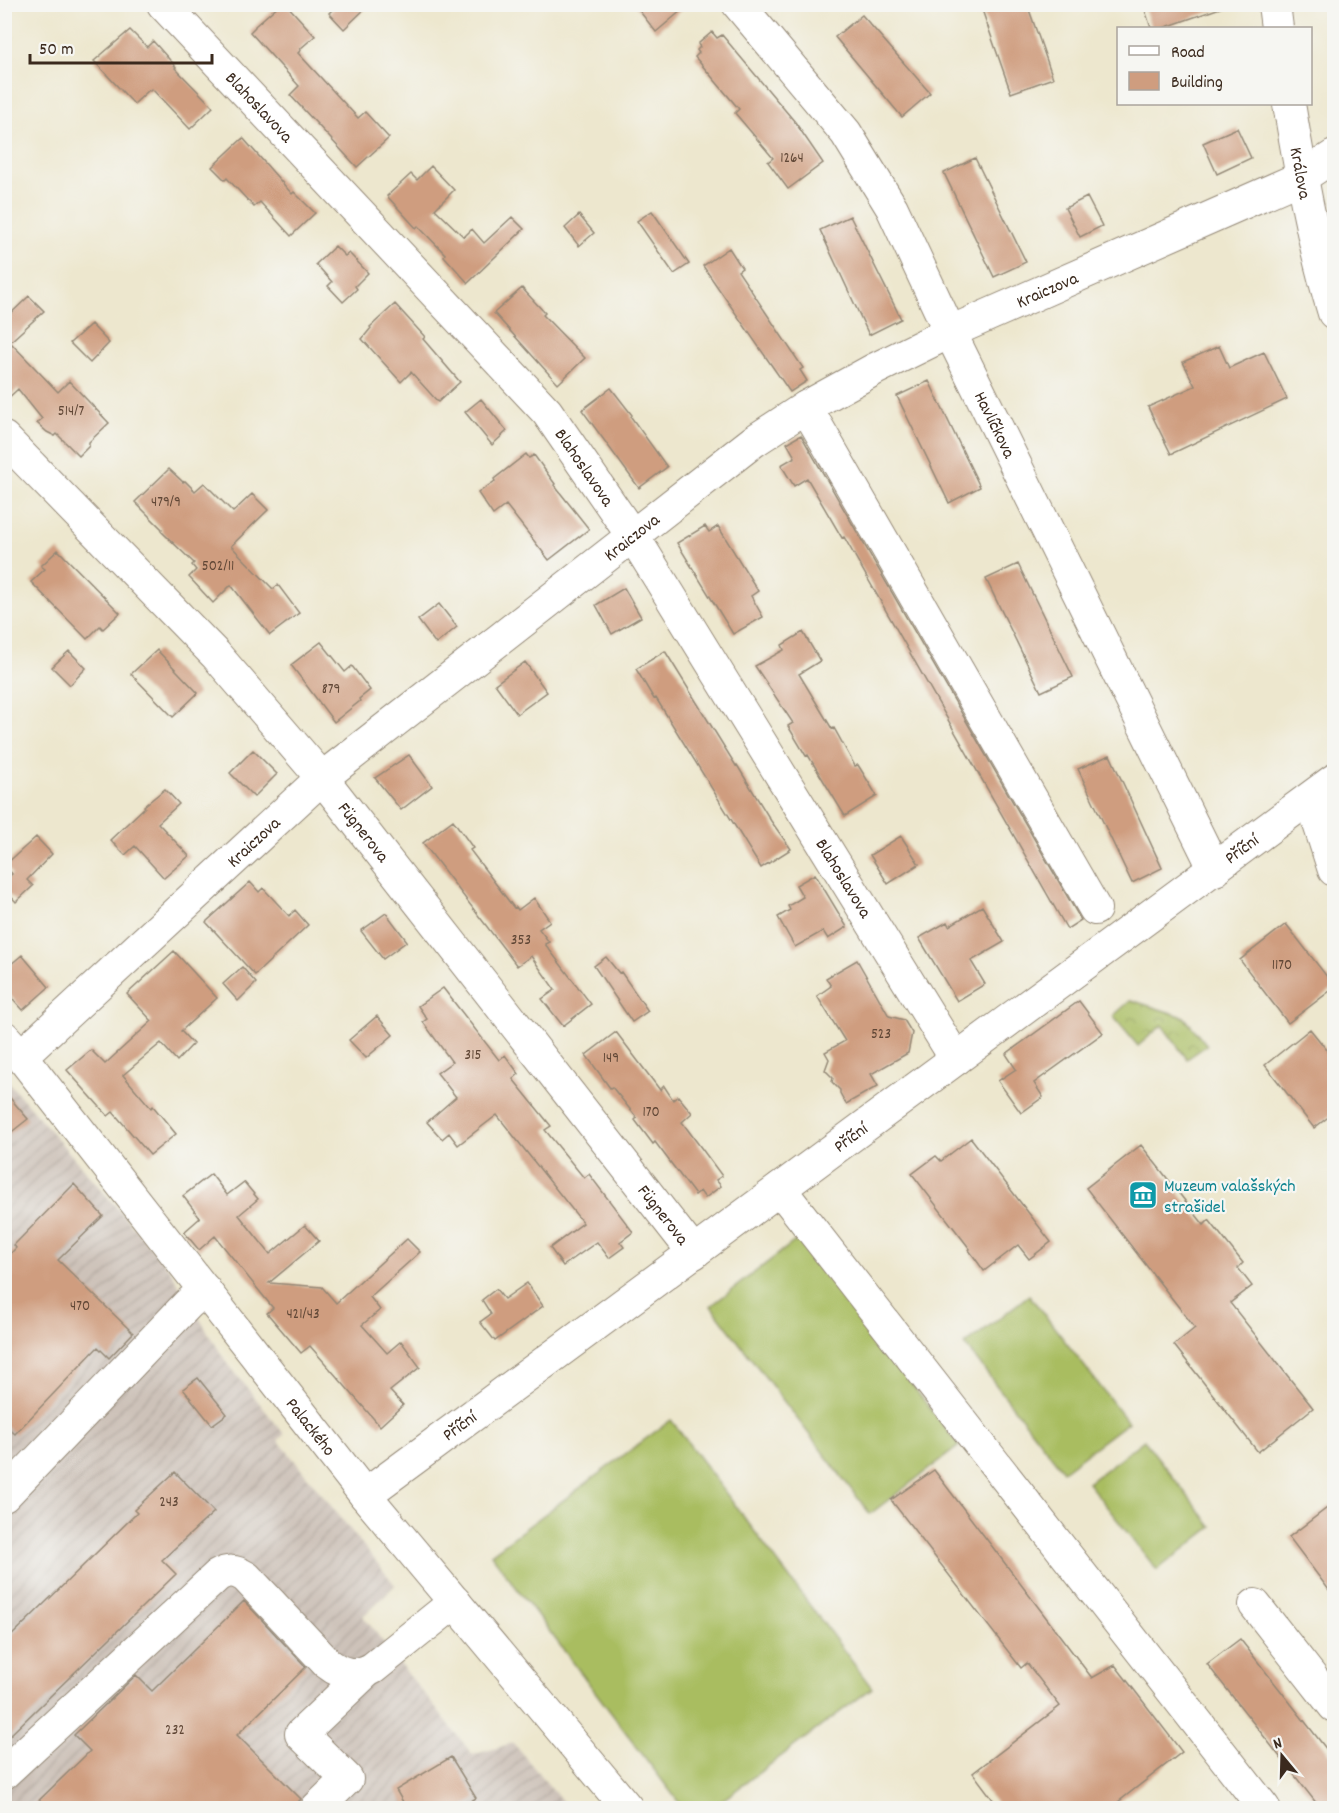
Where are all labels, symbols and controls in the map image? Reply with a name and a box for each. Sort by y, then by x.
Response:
scale bar [30,27,212,65]
legend [1117,27,1312,105]
text: 50 m [39,38,74,63]
text: Road [1171,41,1205,66]
street label: Blahoslavova [218,67,298,150]
text: Building [1171,71,1223,96]
street label: Králova [1282,145,1316,202]
house number: 1264 [780,148,804,170]
street label: Kraiczova [1013,267,1083,316]
street label: Havlíčkova [966,388,1020,463]
house number: 514/7 [58,401,84,423]
street label: Blahoslavova [547,424,619,513]
house number: 479/9 [151,492,181,514]
street label: Kraiczova [600,509,667,568]
house number: 502/11 [202,556,234,578]
house number: 879 [322,679,340,701]
street label: Fügnerova [331,798,394,869]
street label: Kraiczova [223,812,288,875]
street label: Příční [1220,828,1266,871]
street label: Blahoslavova [808,835,876,924]
house number: 353 [511,930,531,952]
house number: 1170 [1272,955,1292,977]
house number: 523 [871,1024,891,1046]
house number: 315 [465,1045,481,1067]
house number: 149 [603,1048,619,1070]
house number: 170 [642,1102,660,1124]
street label: Příční [829,1117,875,1160]
place label: Muzeum valašských strašidel [1164,1175,1296,1221]
museum icon: Muzeum valašských strašidel [1127,1179,1159,1211]
street label: Fügnerova [630,1180,694,1252]
house number: 470 [70,1296,90,1318]
house number: 421/43 [286,1304,320,1326]
street label: Palackého [278,1393,340,1462]
street label: Příční [438,1405,484,1449]
house number: 243 [159,1492,179,1514]
house number: 232 [165,1720,185,1742]
north arrow [1252,1726,1312,1786]
text: N [1270,1732,1286,1756]

